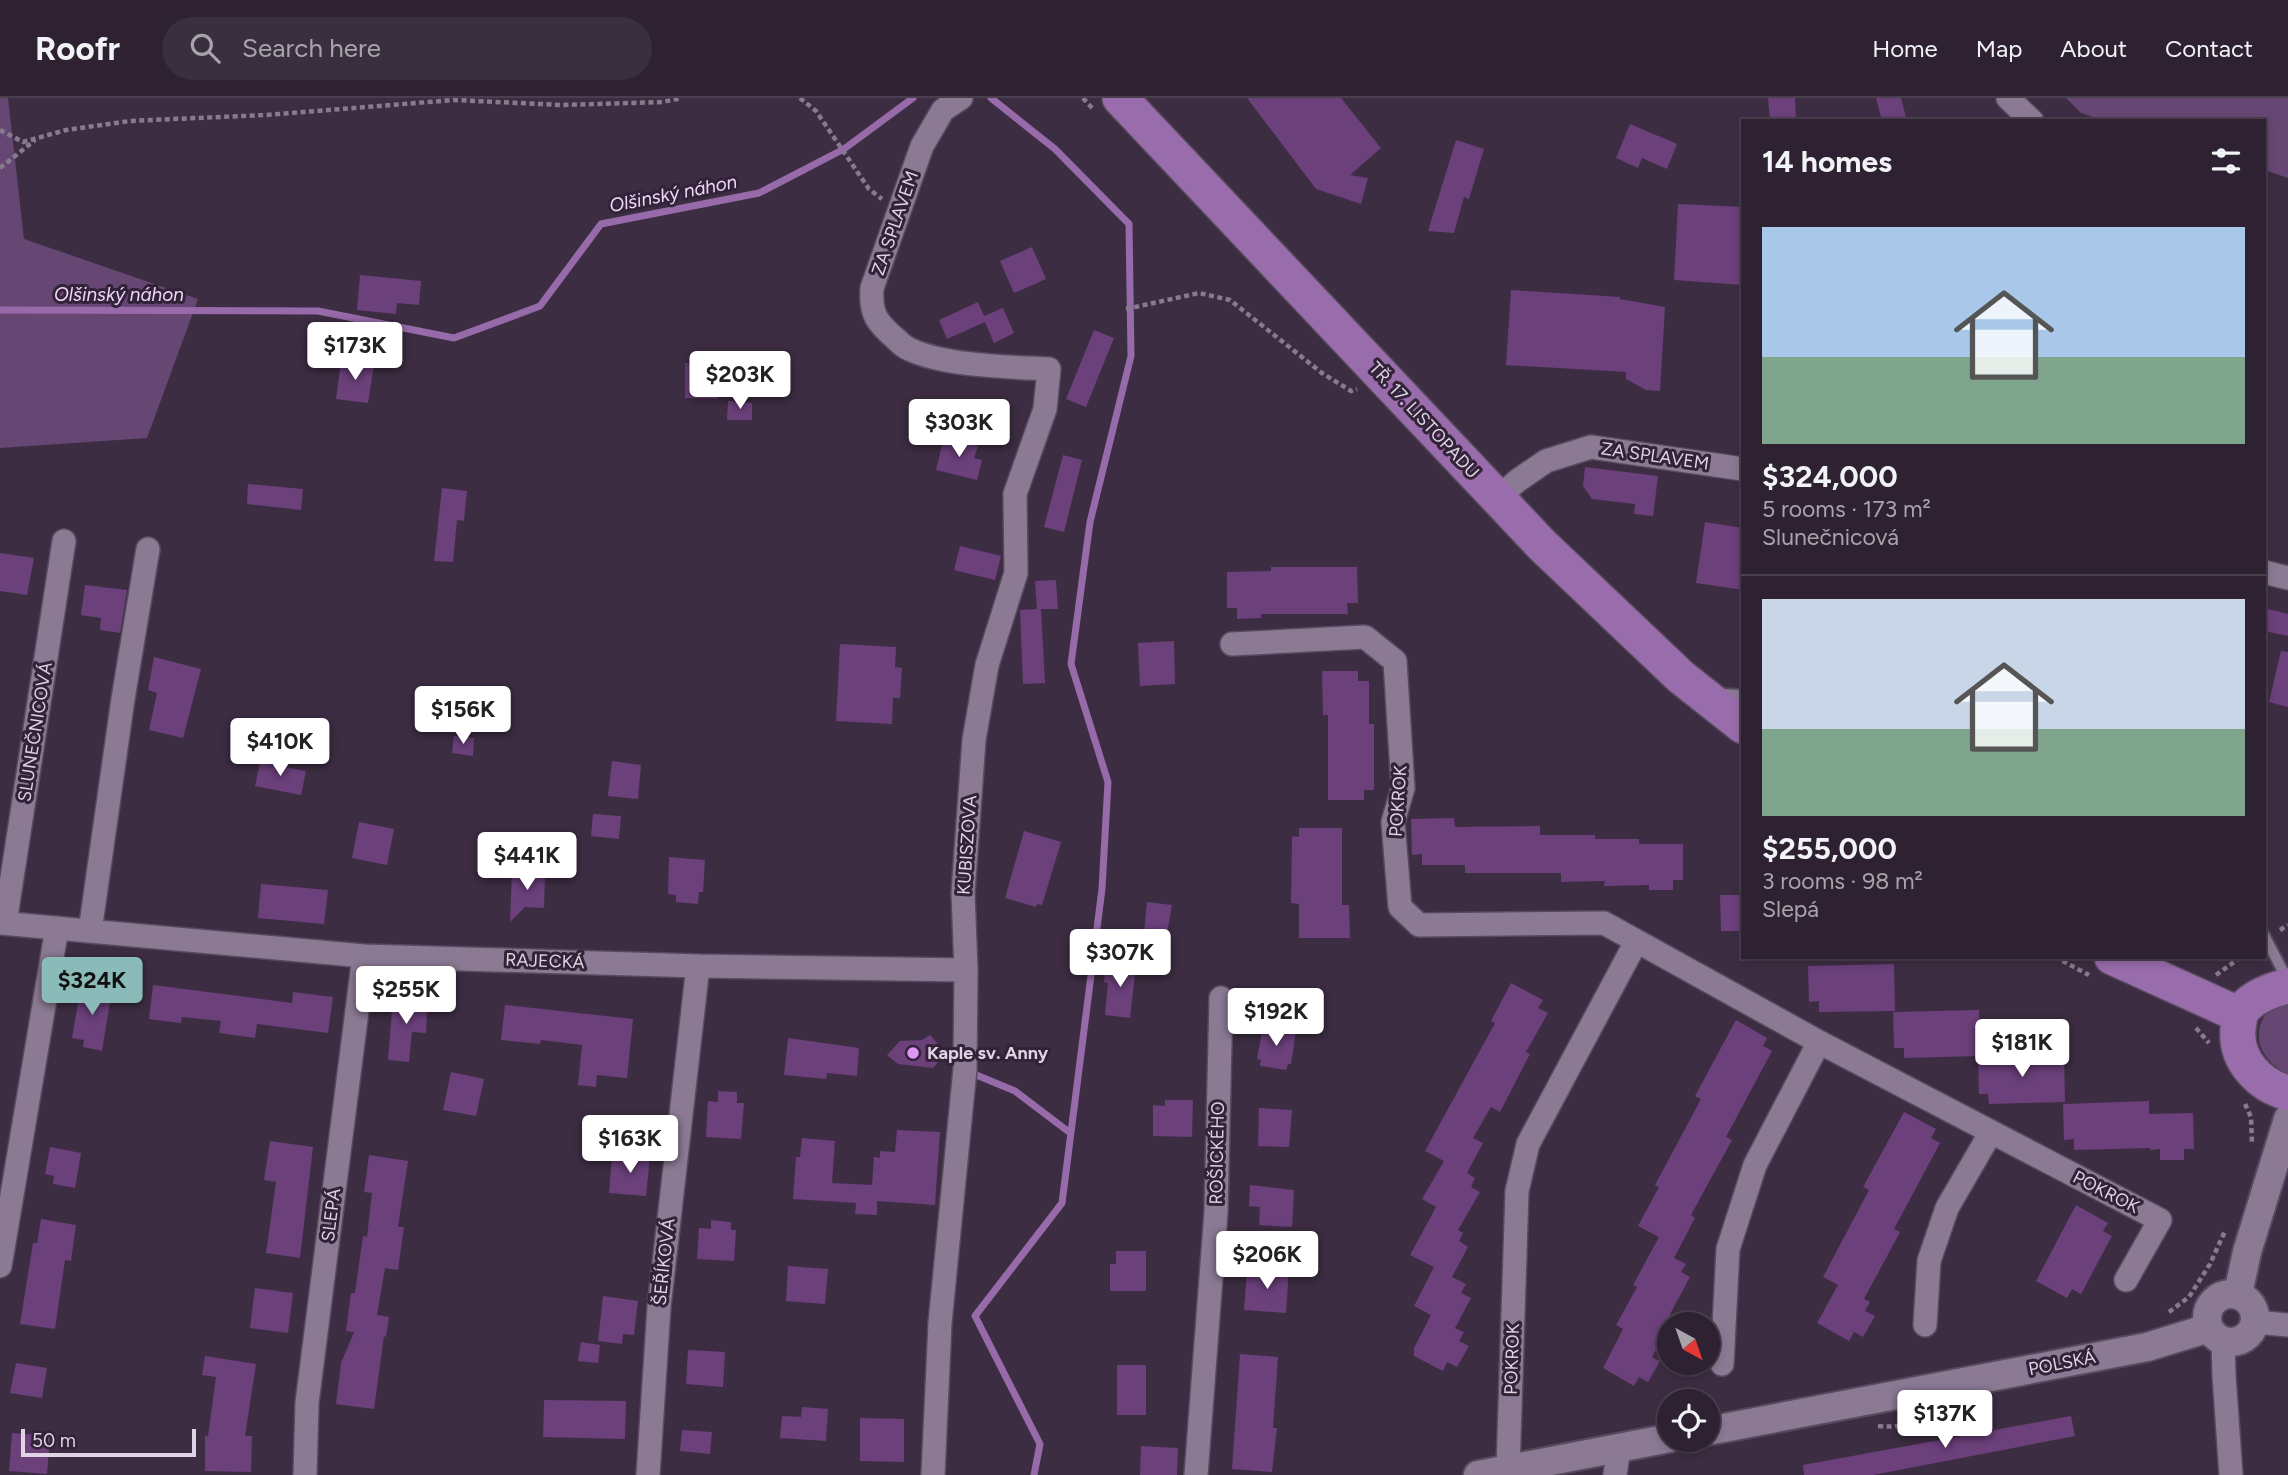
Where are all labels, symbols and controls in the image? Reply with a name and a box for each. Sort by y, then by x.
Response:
search box [162,17,652,80]
text: Roofr [35,29,120,68]
icon: search [186,29,224,67]
text: Search here [242,32,381,64]
text: Home [1872,34,1938,63]
text: Map [1976,34,2022,63]
text: About [2060,34,2127,63]
text: Contact [2165,34,2253,63]
icon: filters [2207,142,2245,180]
text: 14 homes [1762,143,1892,180]
street label: ZA SPLAVEM [867,168,923,278]
water label: Olšinský náhon [607,170,739,217]
icon: home [1941,272,2067,398]
water label: Olšinský náhon [54,283,184,306]
pin: $173K [306,322,404,382]
text: $173K [323,331,387,359]
pin: $203K [691,352,789,411]
street label: TŘ. 17. LISTOPADU [1364,357,1484,483]
text: $203K [705,360,775,388]
pin: $303K [910,400,1008,459]
text: $303K [925,408,993,436]
street label: ZA SPLAVEM [1600,438,1710,474]
text: $324,000 [1762,458,1898,495]
text: 5 rooms · 173 m² [1762,495,1931,523]
text: Slunečnicová [1762,523,1899,551]
icon: home [1941,644,2067,770]
street label: SLUNEČNICOVÁ [13,661,57,803]
pin: $156K [414,686,512,746]
text: $156K [431,695,495,723]
pin: $410K [231,718,329,778]
text: $410K [246,727,314,755]
street label: POKROK [1385,765,1411,837]
street label: KUBISZOVA [953,794,981,896]
text: $255,000 [1762,830,1897,867]
pin: $441K [478,832,576,892]
text: $441K [494,841,560,869]
text: 3 rooms · 98 m² [1762,867,1923,895]
text: Slepá [1762,895,1819,923]
pin: $307K [1071,930,1169,989]
text: $307K [1086,938,1154,966]
street label: RAJECKÁ [505,949,585,973]
pin: $324K [43,958,141,1017]
text: $324K [58,966,126,994]
pin: $255K [357,967,455,1026]
text: $255K [372,975,440,1003]
pin: $192K [1227,988,1325,1048]
text: $192K [1244,997,1308,1025]
pin: $181K [1973,1020,2071,1079]
text: $181K [1991,1028,2053,1056]
place label: Kaple sv. Anny [927,1042,1049,1064]
marker: Kaple sv. Anny [905,1045,921,1061]
street label: ROŠICKÉHO [1205,1101,1229,1205]
pin: $163K [581,1116,679,1175]
text: $163K [598,1124,662,1152]
street label: POKROK [2069,1166,2143,1218]
street label: SLEPÁ [317,1187,345,1243]
street label: ŠEŘÍKOVÁ [648,1217,680,1307]
pin: $206K [1218,1232,1316,1291]
text: $206K [1232,1240,1302,1268]
north arrow [1657,1312,1720,1376]
map controls [1657,1312,1720,1452]
street label: POKROK [1500,1323,1524,1395]
street label: POLSKÁ [2027,1346,2097,1380]
button: locate [1657,1389,1720,1452]
pin: $137K [1896,1390,1994,1450]
text: $137K [1913,1399,1977,1427]
scale bar [21,1426,196,1458]
text: 50 m [32,1429,76,1452]

